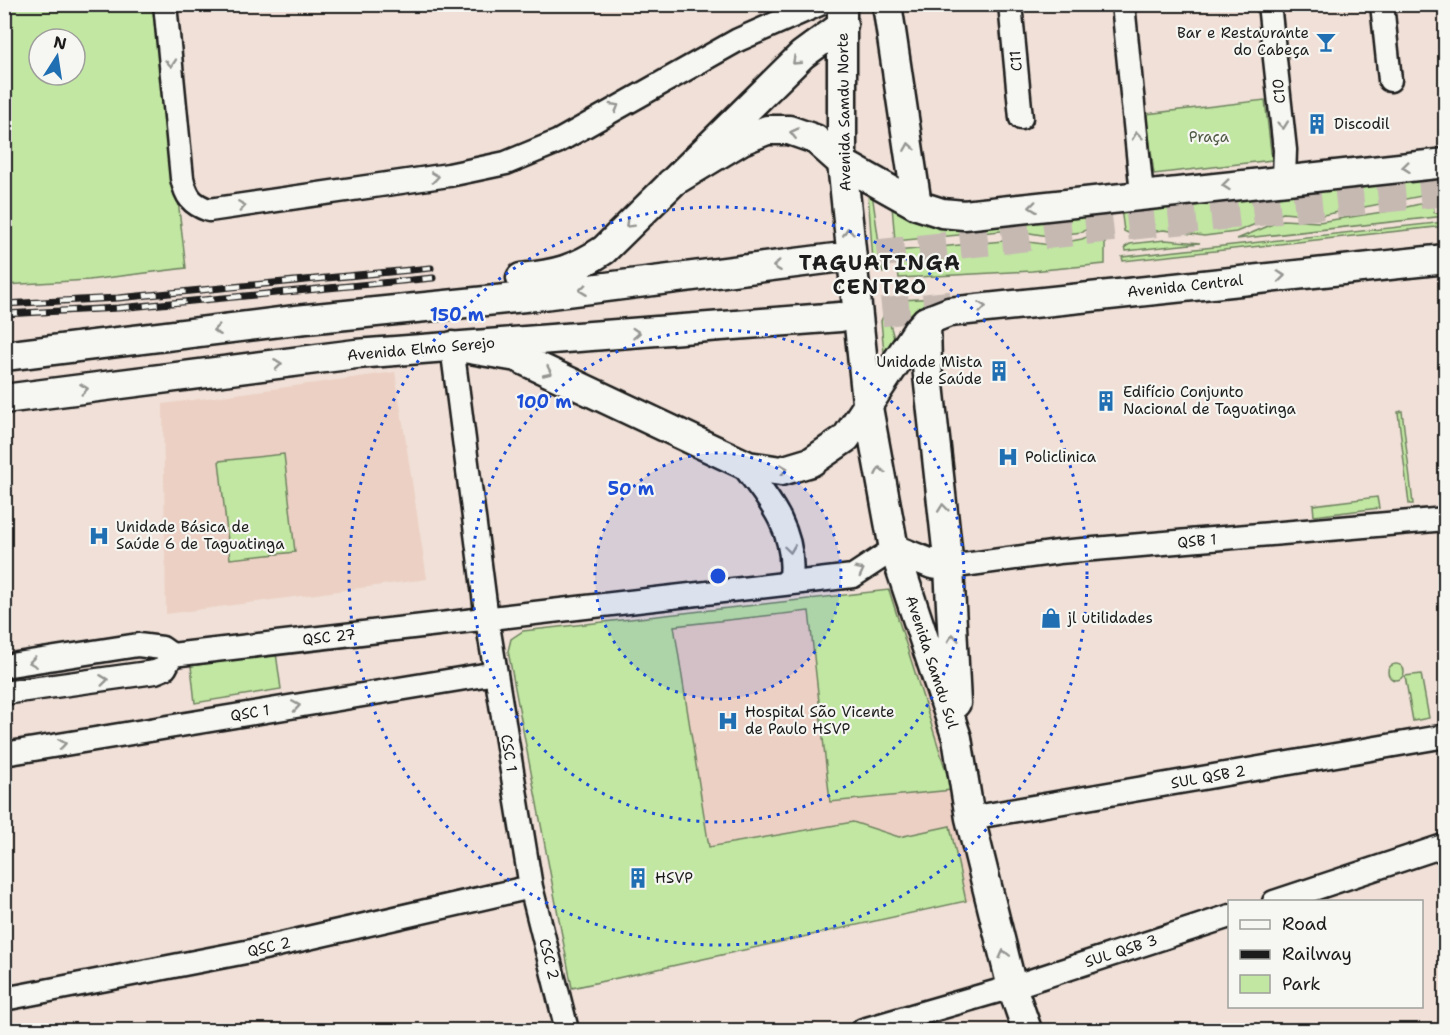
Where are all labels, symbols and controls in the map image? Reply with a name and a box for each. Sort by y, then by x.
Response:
place label: Bar e Restaurante do Cabeça [1177,23,1310,60]
north arrow [27,27,87,87]
bar icon: Bar e Restaurante do Cabeça [1314,30,1338,54]
text: N [52,31,68,54]
street label: Avenida Samdu Norte [833,33,855,191]
street label: C11 [1005,50,1027,72]
one-way arrow [793,53,804,64]
one-way arrow [164,58,177,67]
street label: C10 [1268,77,1290,105]
one-way arrow [609,103,619,115]
building icon: Discodil [1305,112,1329,136]
place label: Discodil [1334,114,1390,134]
one-way arrow [1276,121,1289,130]
one-way arrow [789,127,799,140]
park label: Praça [1189,127,1230,147]
one-way arrow [1131,131,1144,140]
one-way arrow [904,142,916,152]
one-way arrow [1401,161,1410,173]
one-way arrow [430,172,440,184]
one-way arrow [1222,178,1231,191]
one-way arrow [237,200,247,212]
one-way arrow [1028,200,1037,213]
one-way arrow [626,217,637,228]
one-way arrow [842,228,855,237]
district label: TAGUATINGA CENTRO [799,249,961,301]
one-way arrow [772,259,781,271]
street label: Avenida Central [1126,270,1244,302]
one-way arrow [1276,270,1285,283]
one-way arrow [579,284,588,296]
one-way arrow [978,301,987,314]
text: 150 m [430,303,485,327]
one-way arrow [213,323,222,335]
one-way arrow [631,327,641,340]
street label: Avenida Elmo Serejo [346,333,496,365]
place label: Unidade Mista de Saúde [876,352,983,389]
one-way arrow [273,358,282,370]
building icon: Unidade Mista de Saúde [987,359,1011,383]
one-way arrow [542,364,553,376]
place label: Edifício Conjunto Nacional de Taguatinga [1123,382,1297,419]
one-way arrow [80,383,89,395]
building icon: Edifício Conjunto Nacional de Taguatinga [1094,389,1118,413]
text: 100 m [516,390,572,414]
hospital icon: Policlinica [996,445,1020,469]
place label: Policlinica [1025,447,1097,467]
one-way arrow [780,463,789,475]
one-way arrow [874,466,887,476]
text: 50 m [608,477,655,501]
one-way arrow [937,504,950,513]
place label: Unidade Básica de Saúde 6 de Taguatinga [116,517,285,554]
hospital icon: Unidade Básica de Saúde 6 de Taguatinga [87,524,111,548]
street label: QSB 1 [1177,529,1217,553]
one-way arrow [783,544,795,553]
centre of rings [708,566,728,586]
one-way arrow [854,567,865,578]
street label: Avenida Samdu Sul [901,593,963,731]
shop icon: jl utilidades [1039,606,1063,630]
place label: jl utilidades [1067,608,1153,628]
street label: QSC 27 [301,624,357,650]
one-way arrow [946,633,959,642]
one-way arrow [29,656,38,668]
one-way arrow [100,675,109,687]
street label: QSC 1 [229,700,271,726]
one-way arrow [291,700,301,713]
place label: Hospital São Vicente de Paulo HSVP [745,702,895,739]
hospital icon: Hospital São Vicente de Paulo HSVP [716,709,740,733]
street label: CSC 1 [496,733,522,773]
one-way arrow [57,738,67,751]
street label: SUL QSB 2 [1169,761,1247,793]
building icon: HSVP [626,866,650,890]
place label: HSVP [655,868,693,888]
legend [1228,900,1423,1008]
text: Road [1282,912,1327,936]
street label: SUL QSB 3 [1082,930,1160,972]
street label: QSC 2 [245,932,293,962]
street label: CSC 2 [534,936,564,982]
text: Railway [1282,942,1352,966]
one-way arrow [999,949,1012,959]
text: Park [1282,972,1321,996]

